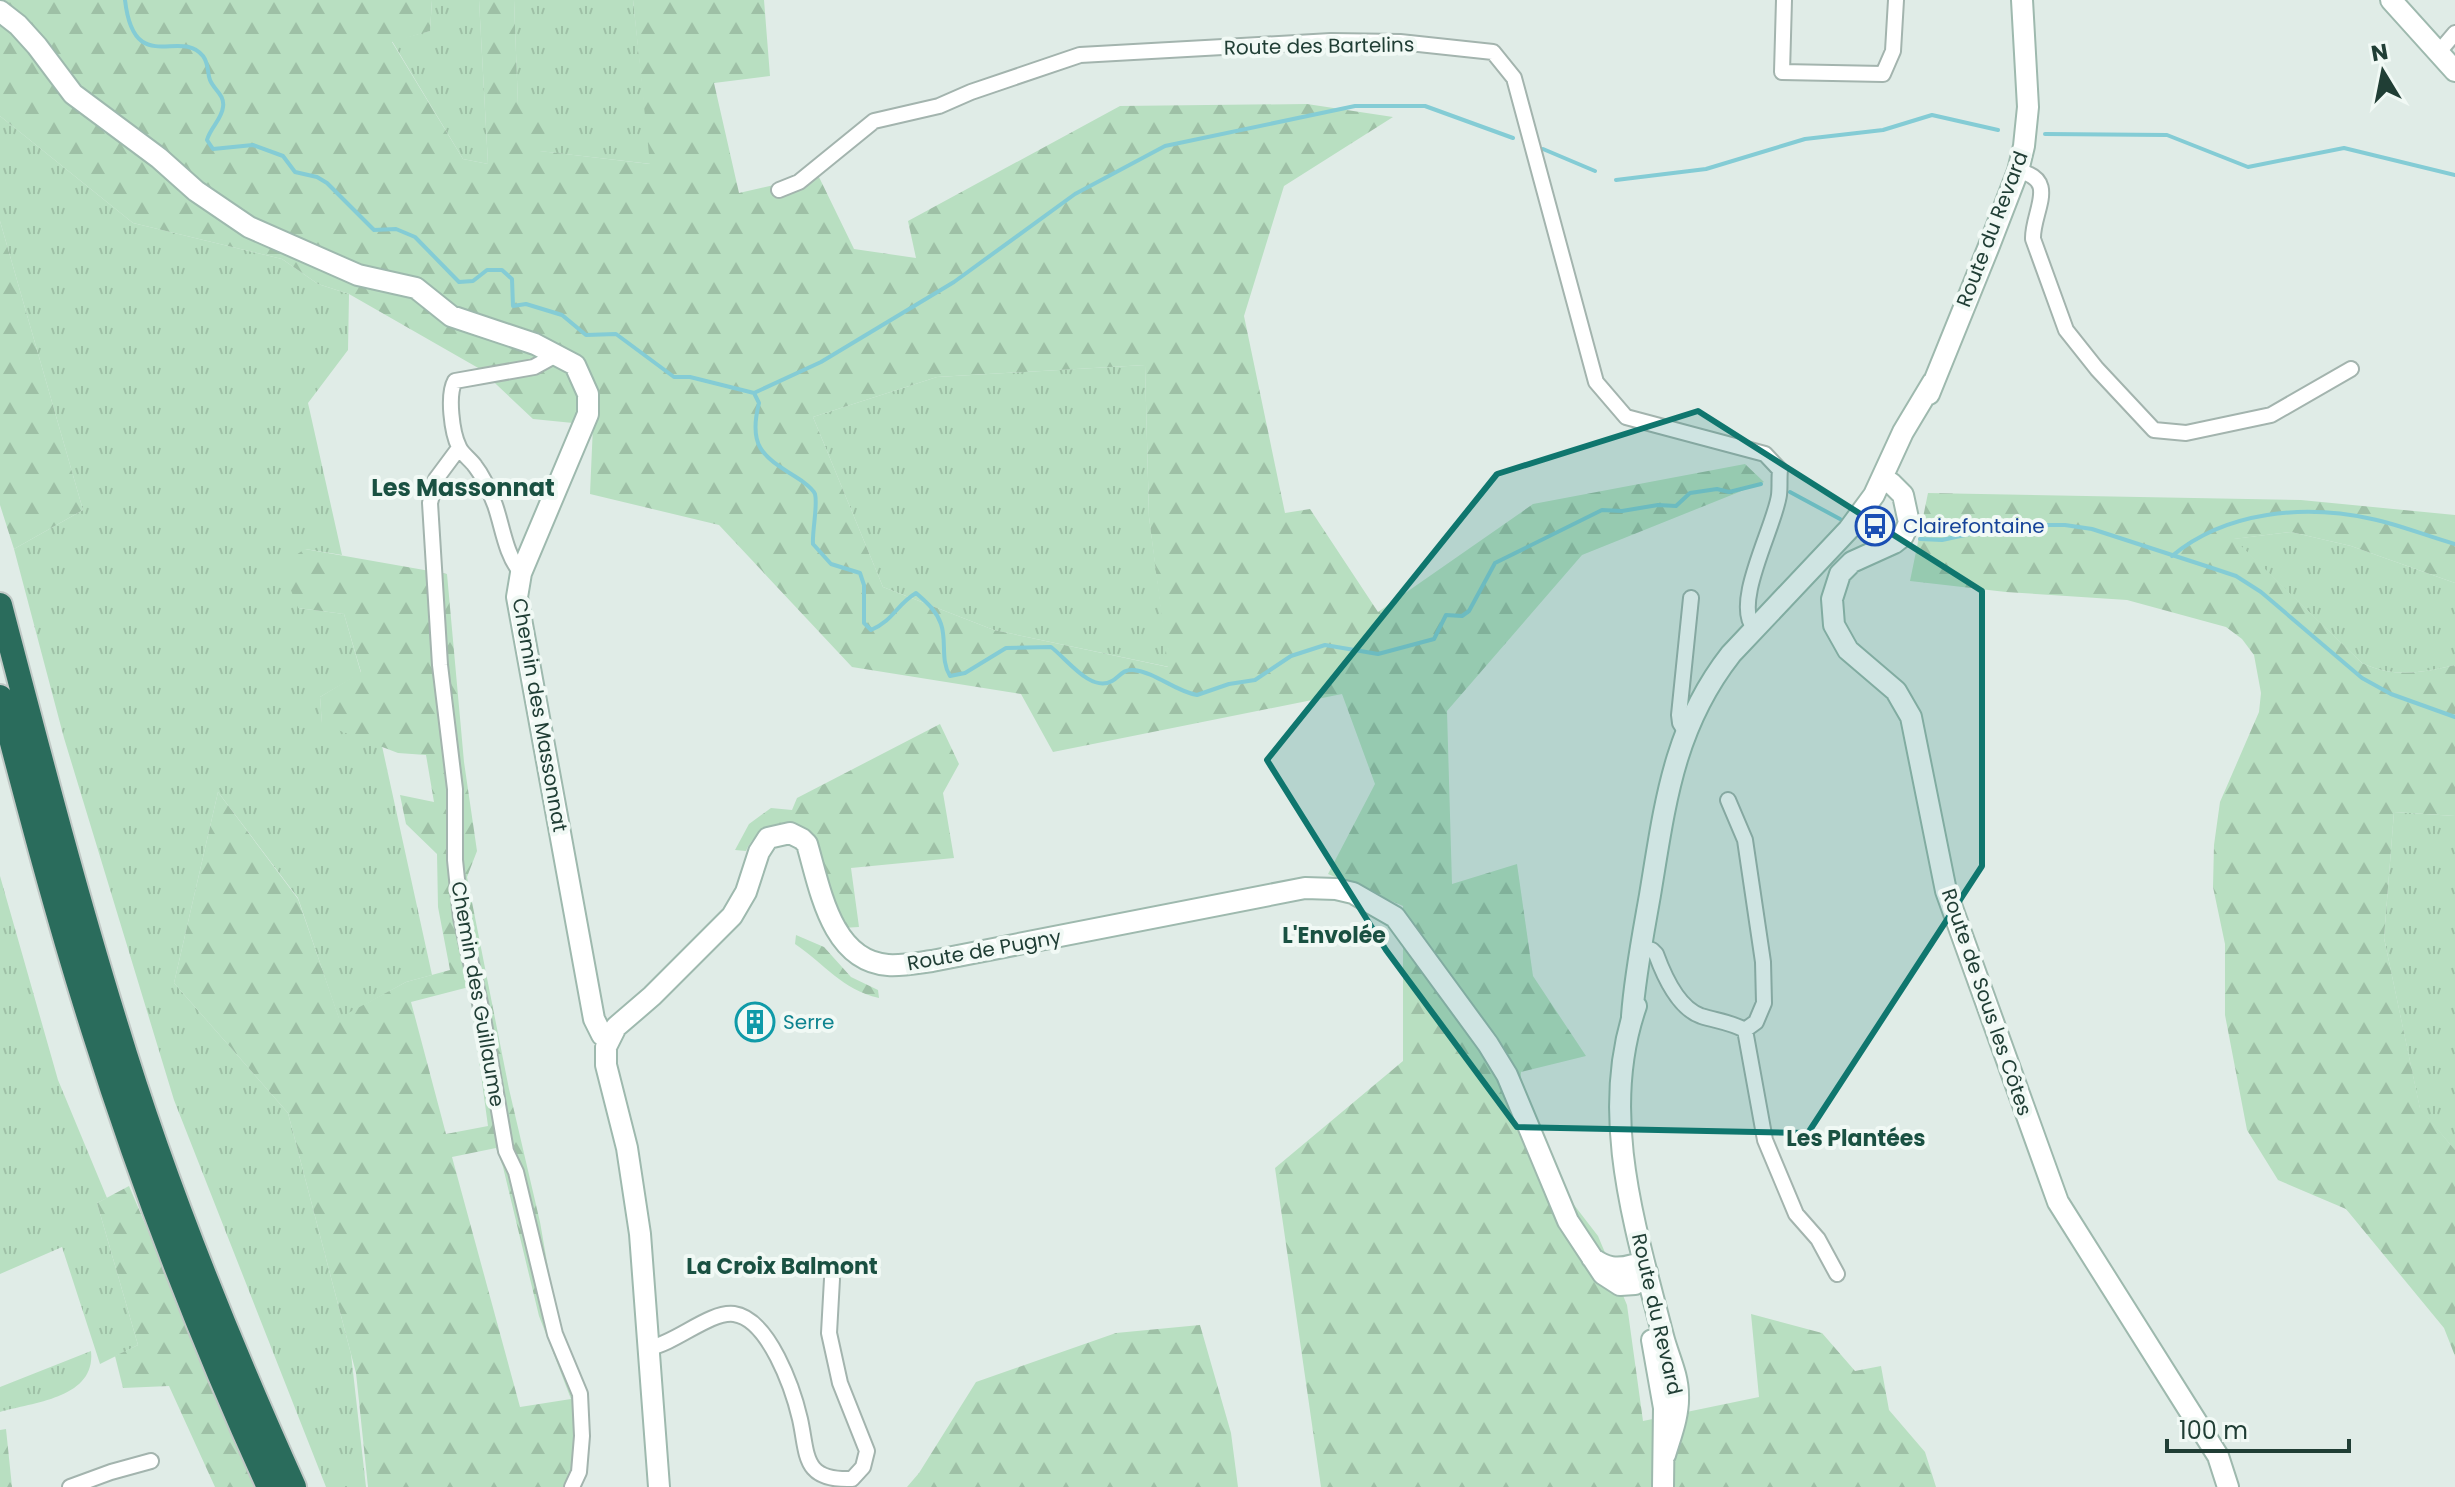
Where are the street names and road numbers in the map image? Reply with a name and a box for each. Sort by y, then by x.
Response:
street label: Route des Bartelins [1224,30,1414,62]
street label: Route du Revard [1949,147,2035,311]
street label: Chemin des Massonnat [506,596,574,834]
street label: Chemin des Guillaume [444,879,512,1109]
street label: Route de Sous les Côtes [1935,885,2039,1119]
street label: Route de Pugny [905,923,1063,977]
street label: Route du Revard [1625,1231,1689,1397]

